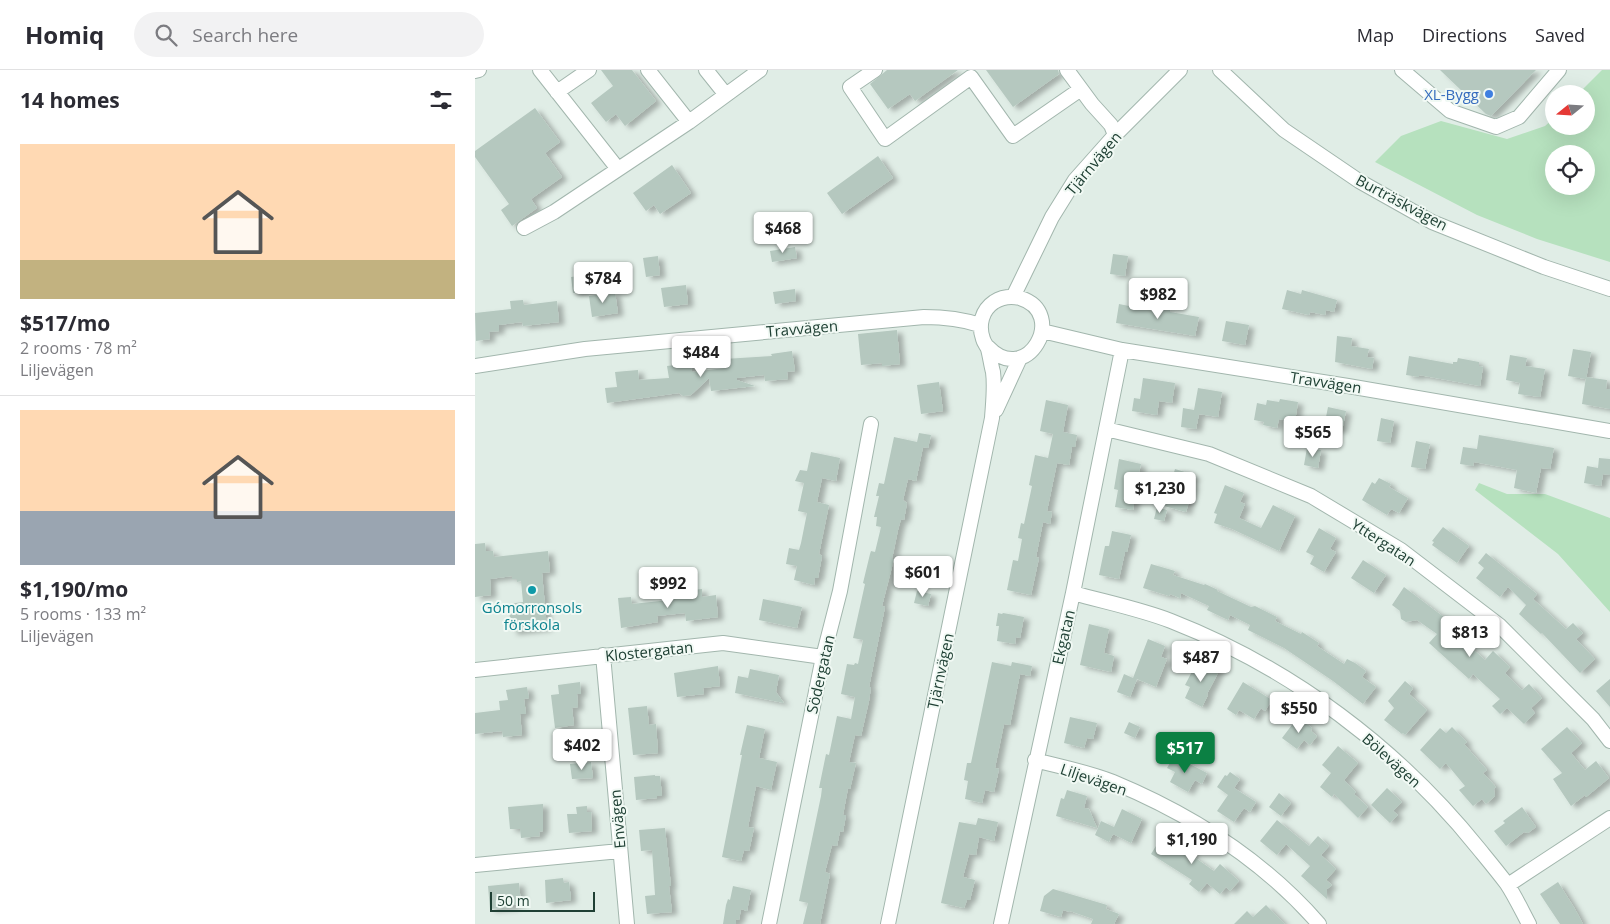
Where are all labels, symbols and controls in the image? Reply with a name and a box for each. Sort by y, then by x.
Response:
search box [134,12,484,57]
text: Homiq [25,18,104,51]
icon: search [152,21,180,49]
text: Search here [192,22,298,48]
text: Map [1357,23,1394,47]
text: Directions [1422,23,1507,47]
text: Saved [1535,23,1585,47]
place label: XL-Bygg [1424,84,1479,104]
north arrow [1545,85,1595,135]
map controls [1545,85,1595,195]
text: 14 homes [20,86,120,114]
icon: filters [427,86,455,114]
marker: XL-Bygg [1483,88,1495,100]
street label: Tjärnvägen [1060,127,1126,199]
button: locate [1545,145,1595,195]
street label: Burträskvägen [1353,169,1451,235]
icon: home [193,177,283,267]
pin: $468 [753,212,813,254]
text: $468 [765,217,801,239]
pin: $784 [573,262,633,304]
text: $784 [585,267,621,289]
pin: $982 [1128,278,1188,320]
text: $982 [1140,283,1176,305]
text: $517/mo [20,309,110,337]
street label: Travvägen [765,315,839,341]
pin: $484 [671,336,731,378]
text: 2 rooms · 78 m² [20,337,137,359]
text: $484 [683,341,719,363]
text: Liljevägen [20,359,94,381]
street label: Travvägen [1289,367,1363,397]
pin: $565 [1283,416,1343,458]
text: $565 [1295,421,1331,443]
icon: home [193,442,283,532]
pin: $1,230 [1119,472,1201,514]
text: $1,230 [1135,477,1185,499]
street label: Yttergatan [1348,514,1420,570]
pin: $601 [893,556,953,598]
text: $601 [905,561,941,583]
pin: $992 [638,566,698,609]
text: $992 [650,572,686,594]
text: $1,190/mo [20,575,128,603]
marker: Gómorronsols förskola [526,584,538,596]
place label: Gómorronsols förskola [482,597,582,634]
text: 5 rooms · 133 m² [20,603,146,625]
street label: Ekgatan [1047,608,1079,666]
pin: $813 [1440,616,1500,658]
text: $813 [1452,621,1488,643]
text: Liljevägen [20,625,94,647]
street label: Tjärnvägen [922,631,958,711]
street label: Södergatan [801,633,839,715]
street label: Klostergatan [604,636,694,666]
pin: $487 [1171,640,1231,683]
text: $487 [1183,646,1219,668]
pin: $550 [1269,692,1329,734]
text: $550 [1281,697,1317,719]
pin: $402 [552,728,612,771]
street label: Bölevägen [1358,728,1426,792]
pin: $517 [1155,732,1215,774]
text: $402 [564,734,600,756]
text: $517 [1167,737,1203,759]
street label: Liljevägen [1058,758,1130,800]
street label: Envägen [604,789,630,849]
pin: $1,190 [1151,822,1233,865]
text: $1,190 [1167,828,1217,850]
scale bar [490,889,595,912]
text: 50 m [497,891,530,910]

